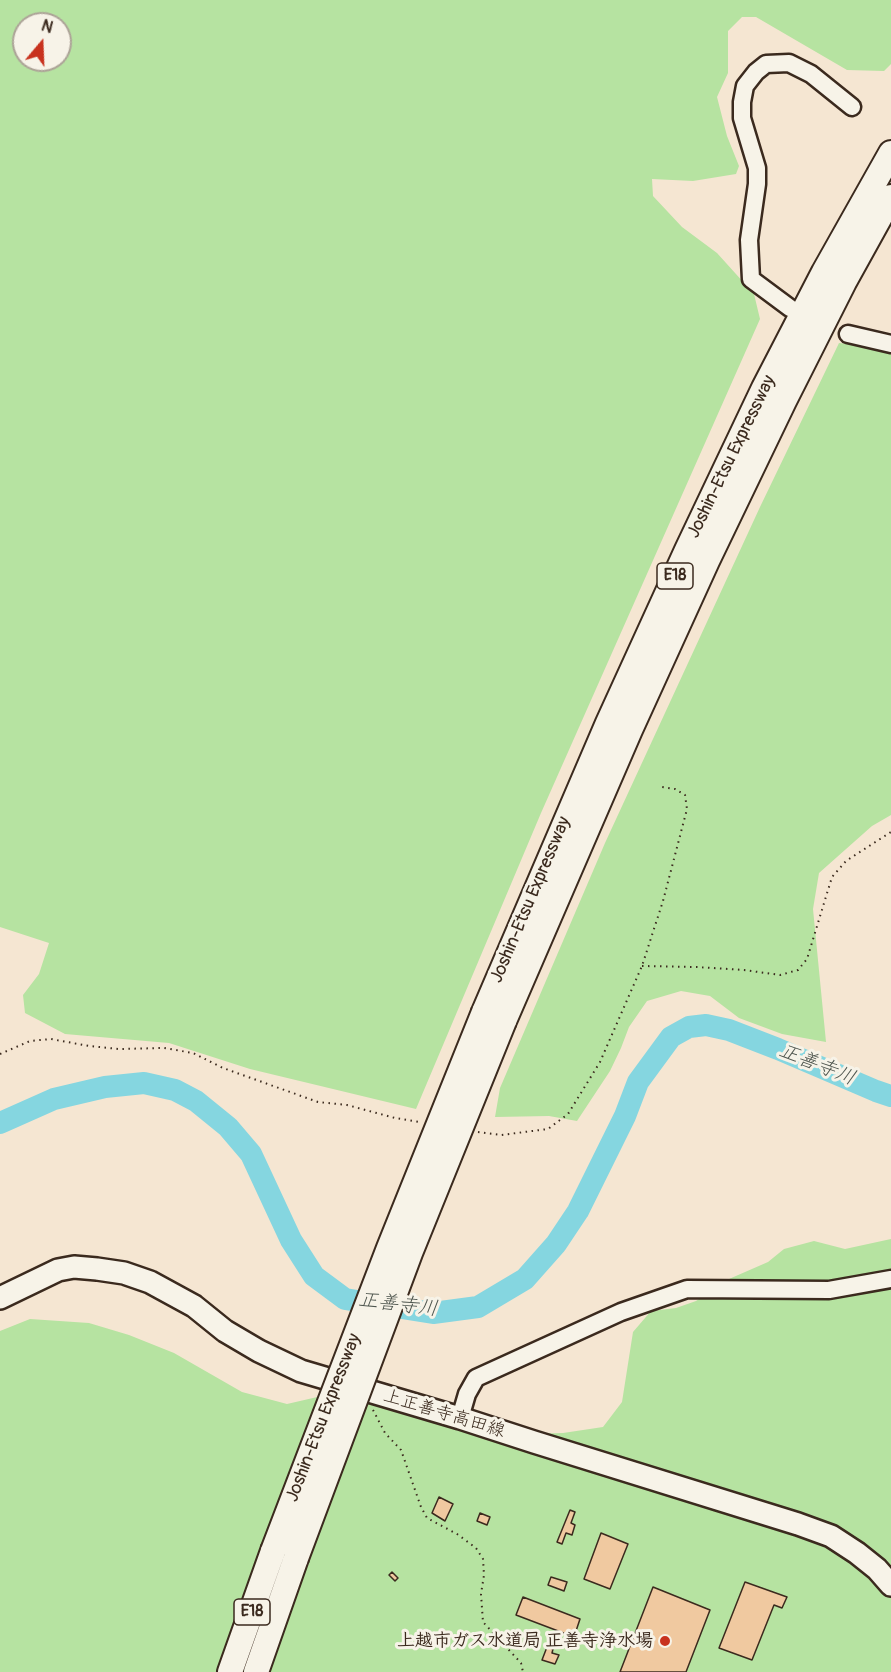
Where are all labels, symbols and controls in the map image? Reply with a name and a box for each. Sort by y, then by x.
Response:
north arrow [12,12,72,72]
text: N [39,16,56,38]
street label: Joshin-Etsu Expressway [683,372,781,542]
road number: E18 [657,563,693,589]
street label: Joshin-Etsu Expressway [486,814,576,986]
water label: 正善寺川 [775,1039,859,1091]
water label: 正善寺川 [357,1288,439,1322]
street label: Joshin-Etsu Expressway [282,1331,366,1505]
street label: 上正善寺高田線 [381,1385,507,1443]
road number: E18 [234,1599,270,1625]
place label: 上越市ガス水道局 正善寺浄水場 [397,1630,653,1652]
marker: 上越市ガス水道局 正善寺浄水場 [658,1634,672,1648]

